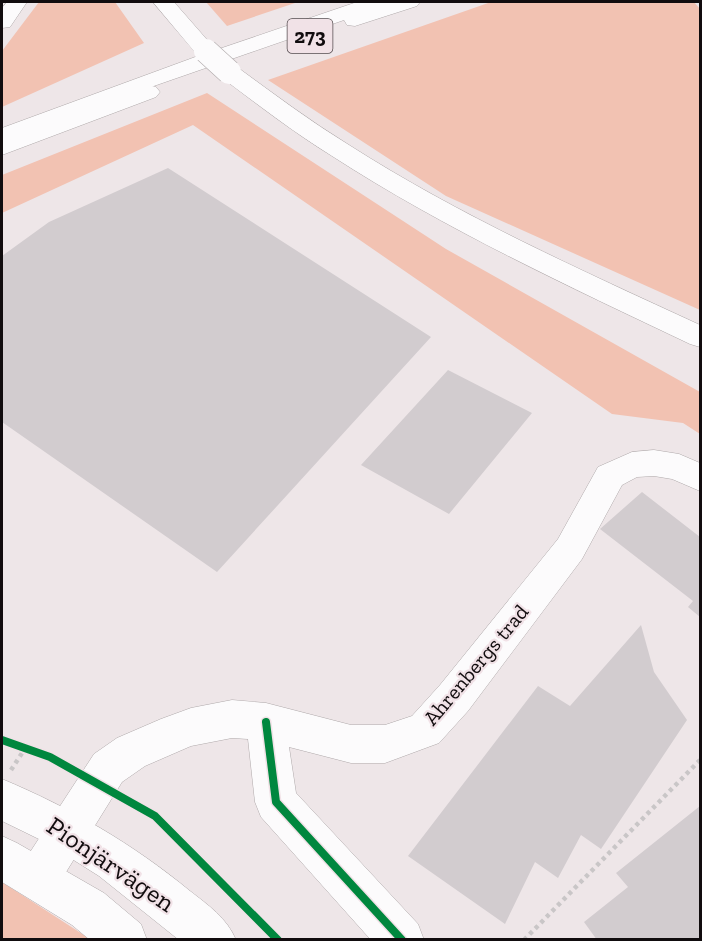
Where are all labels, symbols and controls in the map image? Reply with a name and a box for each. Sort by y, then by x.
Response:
road number: 273 [288,19,332,53]
street label: Ahrenbergs trad [418,599,534,730]
street label: Pionjärvägen [41,809,181,919]

